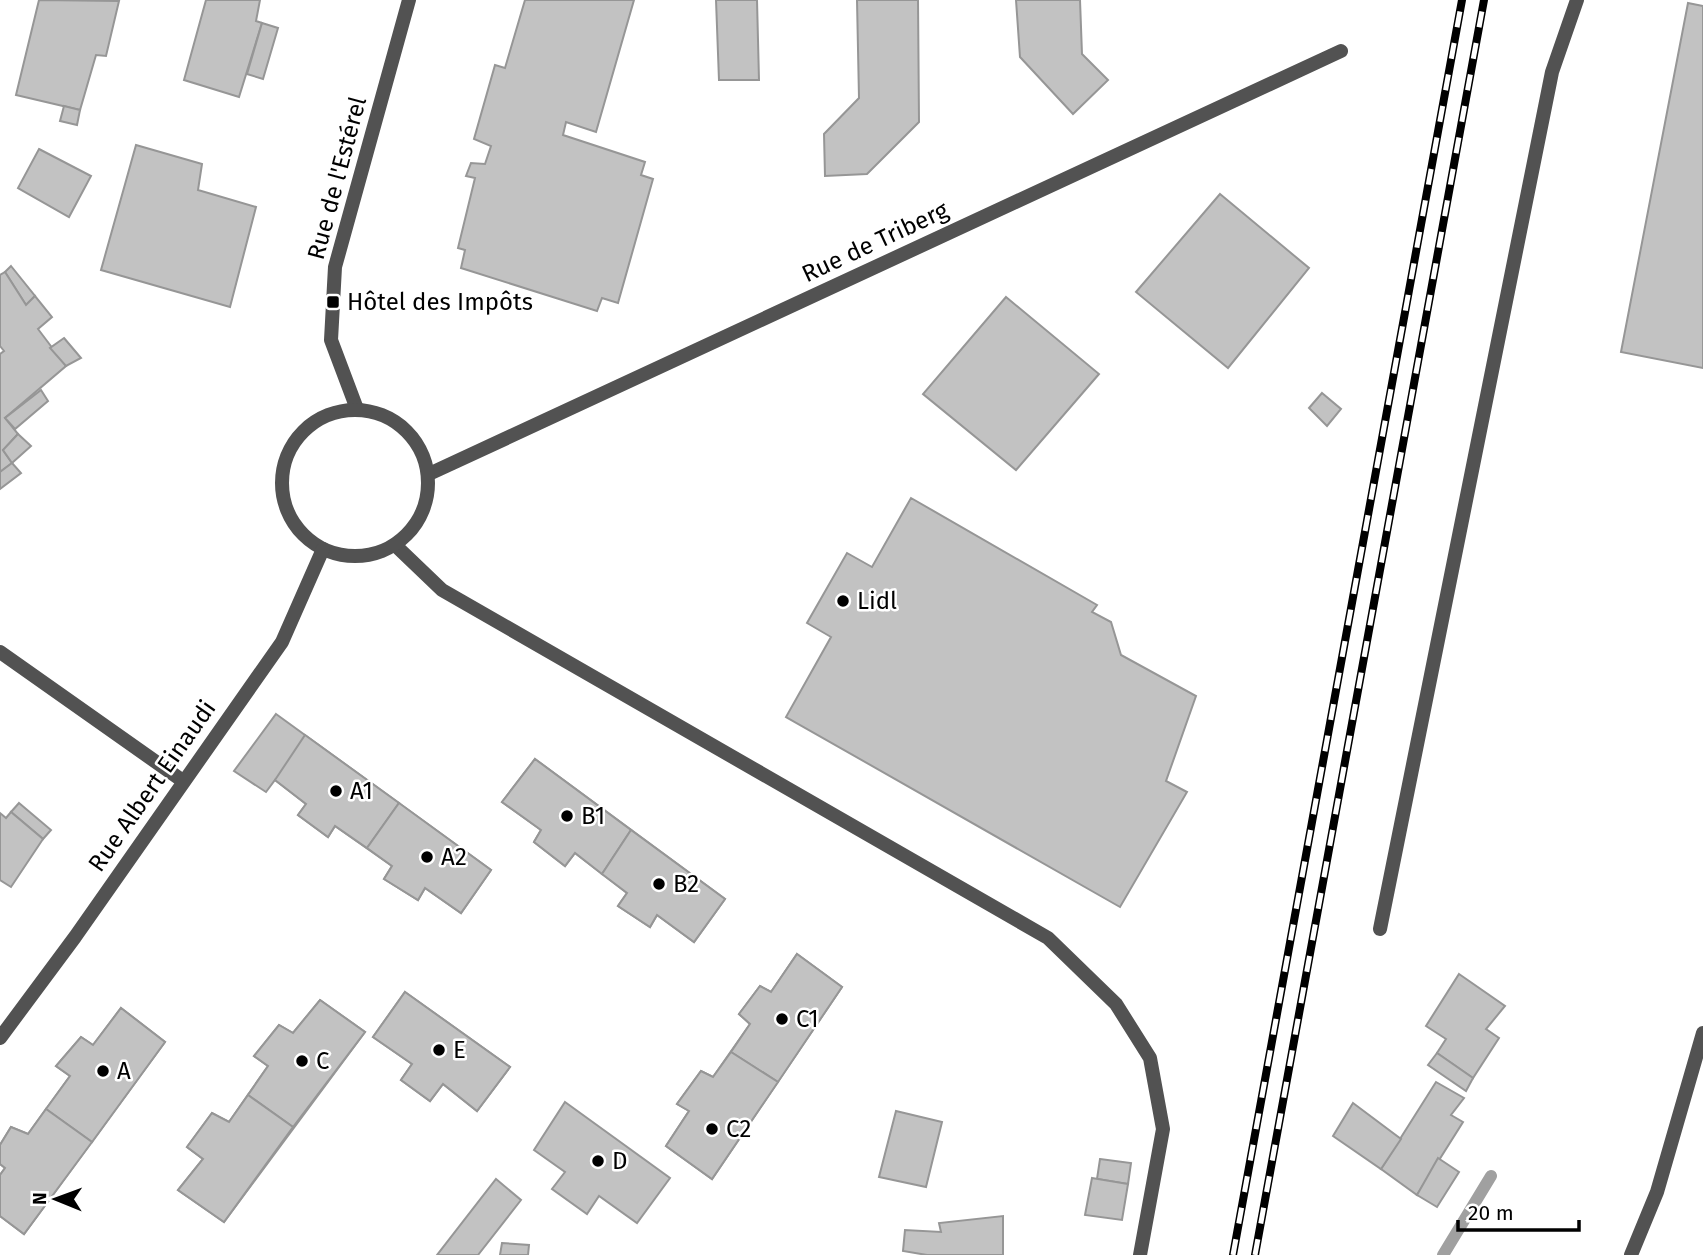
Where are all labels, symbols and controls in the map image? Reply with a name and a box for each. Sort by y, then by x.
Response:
street label: Rue de l'Estérel [302,93,372,263]
street label: Rue de Triberg [797,196,953,288]
place label: Hôtel des Impôts [347,288,533,316]
marker: Hôtel des Impôts [325,294,341,310]
place label: Lidl [857,587,897,615]
marker: Lidl [835,593,851,609]
street label: Rue Albert Einaudi [83,695,221,877]
place label: A1 [350,777,373,805]
marker: A1 [328,783,344,799]
place label: B1 [581,802,605,830]
marker: B1 [559,808,575,824]
place label: A2 [441,843,467,871]
marker: A2 [419,849,435,865]
place label: B2 [673,870,699,898]
marker: B2 [651,876,667,892]
place label: C1 [796,1005,819,1033]
marker: C1 [774,1011,790,1027]
place label: E [453,1036,466,1064]
marker: E [431,1042,447,1058]
place label: C [316,1047,329,1075]
marker: C [294,1053,310,1069]
place label: A [117,1057,131,1085]
marker: A [95,1063,111,1079]
place label: C2 [726,1115,751,1143]
marker: C2 [704,1121,720,1137]
place label: D [612,1147,627,1175]
marker: D [590,1153,606,1169]
north arrow [21,1164,91,1234]
scale bar [1458,1188,1579,1232]
text: N [28,1192,51,1205]
text: 20 m [1468,1200,1514,1226]

